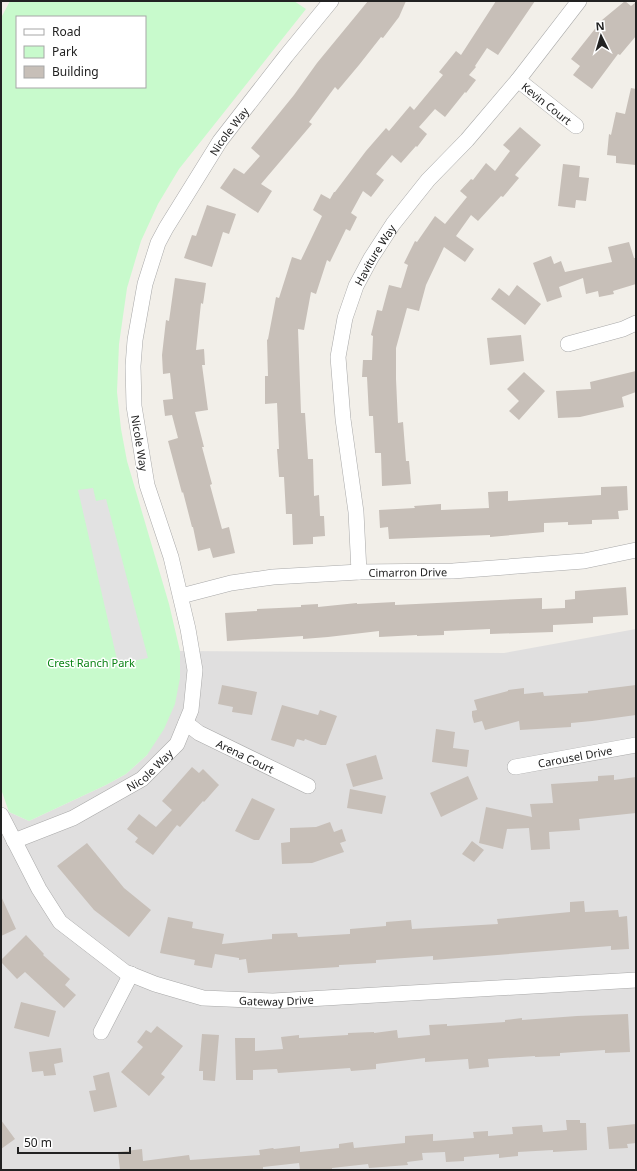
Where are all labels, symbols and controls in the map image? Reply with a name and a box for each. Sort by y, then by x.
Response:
legend [16,16,146,88]
north arrow [581,16,621,56]
text: N [595,18,605,33]
text: Road [52,23,81,40]
text: Park [52,43,78,60]
text: Building [52,63,99,80]
street label: Kevin Court [519,79,575,127]
street label: Nicole Way [205,103,252,158]
street label: Haviture Way [350,221,399,288]
street label: Nicole Way [128,414,152,473]
street label: Cimarron Drive [368,564,447,579]
park label: Crest Ranch Park [47,655,135,670]
street label: Arena Court [214,735,277,776]
street label: Carousel Drive [537,742,613,770]
street label: Nicole Way [123,745,176,794]
street label: Gateway Drive [239,991,314,1009]
scale bar [18,1129,130,1155]
text: 50 m [24,1134,52,1151]

